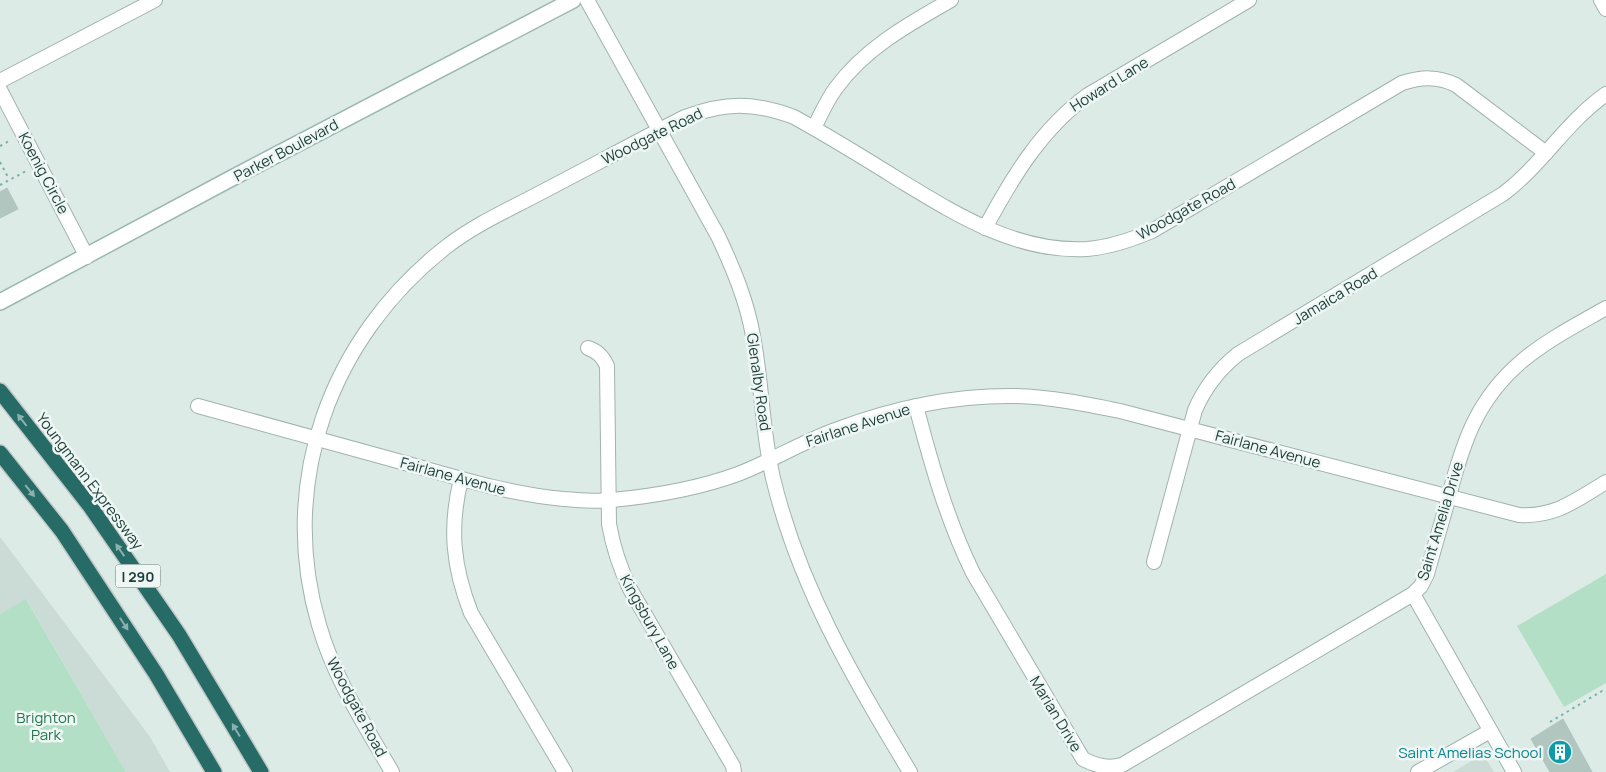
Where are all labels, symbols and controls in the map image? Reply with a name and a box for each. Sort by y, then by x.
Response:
street label: Howard Lane [1066,51,1152,116]
street label: Woodgate Road [598,102,706,170]
street label: Parker Boulevard [230,114,342,186]
street label: Koenig Circle [14,128,74,218]
street label: Woodgate Road [1133,173,1239,245]
street label: Jamaica Road [1289,263,1381,329]
street label: Glenalby Road [742,332,776,432]
street label: Fairlane Avenue [803,398,913,452]
street label: Youngmann Expressway [32,408,148,554]
one-way arrow [17,413,28,426]
street label: Fairlane Avenue [1213,425,1323,473]
street label: Fairlane Avenue [398,452,508,500]
street label: Saint Amelia Drive [1412,459,1468,583]
one-way arrow [25,485,36,498]
one-way arrow [115,543,125,556]
road number: I 290 [116,564,160,588]
street label: Kingsbury Lane [615,571,685,674]
one-way arrow [119,618,128,631]
street label: Woodgate Road [322,654,392,760]
street label: Marian Drive [1025,672,1087,756]
park label: Brighton Park [16,707,76,745]
one-way arrow [231,724,240,737]
building icon: Saint Amelias School [1547,739,1573,765]
place label: Saint Amelias School [1398,742,1542,763]

